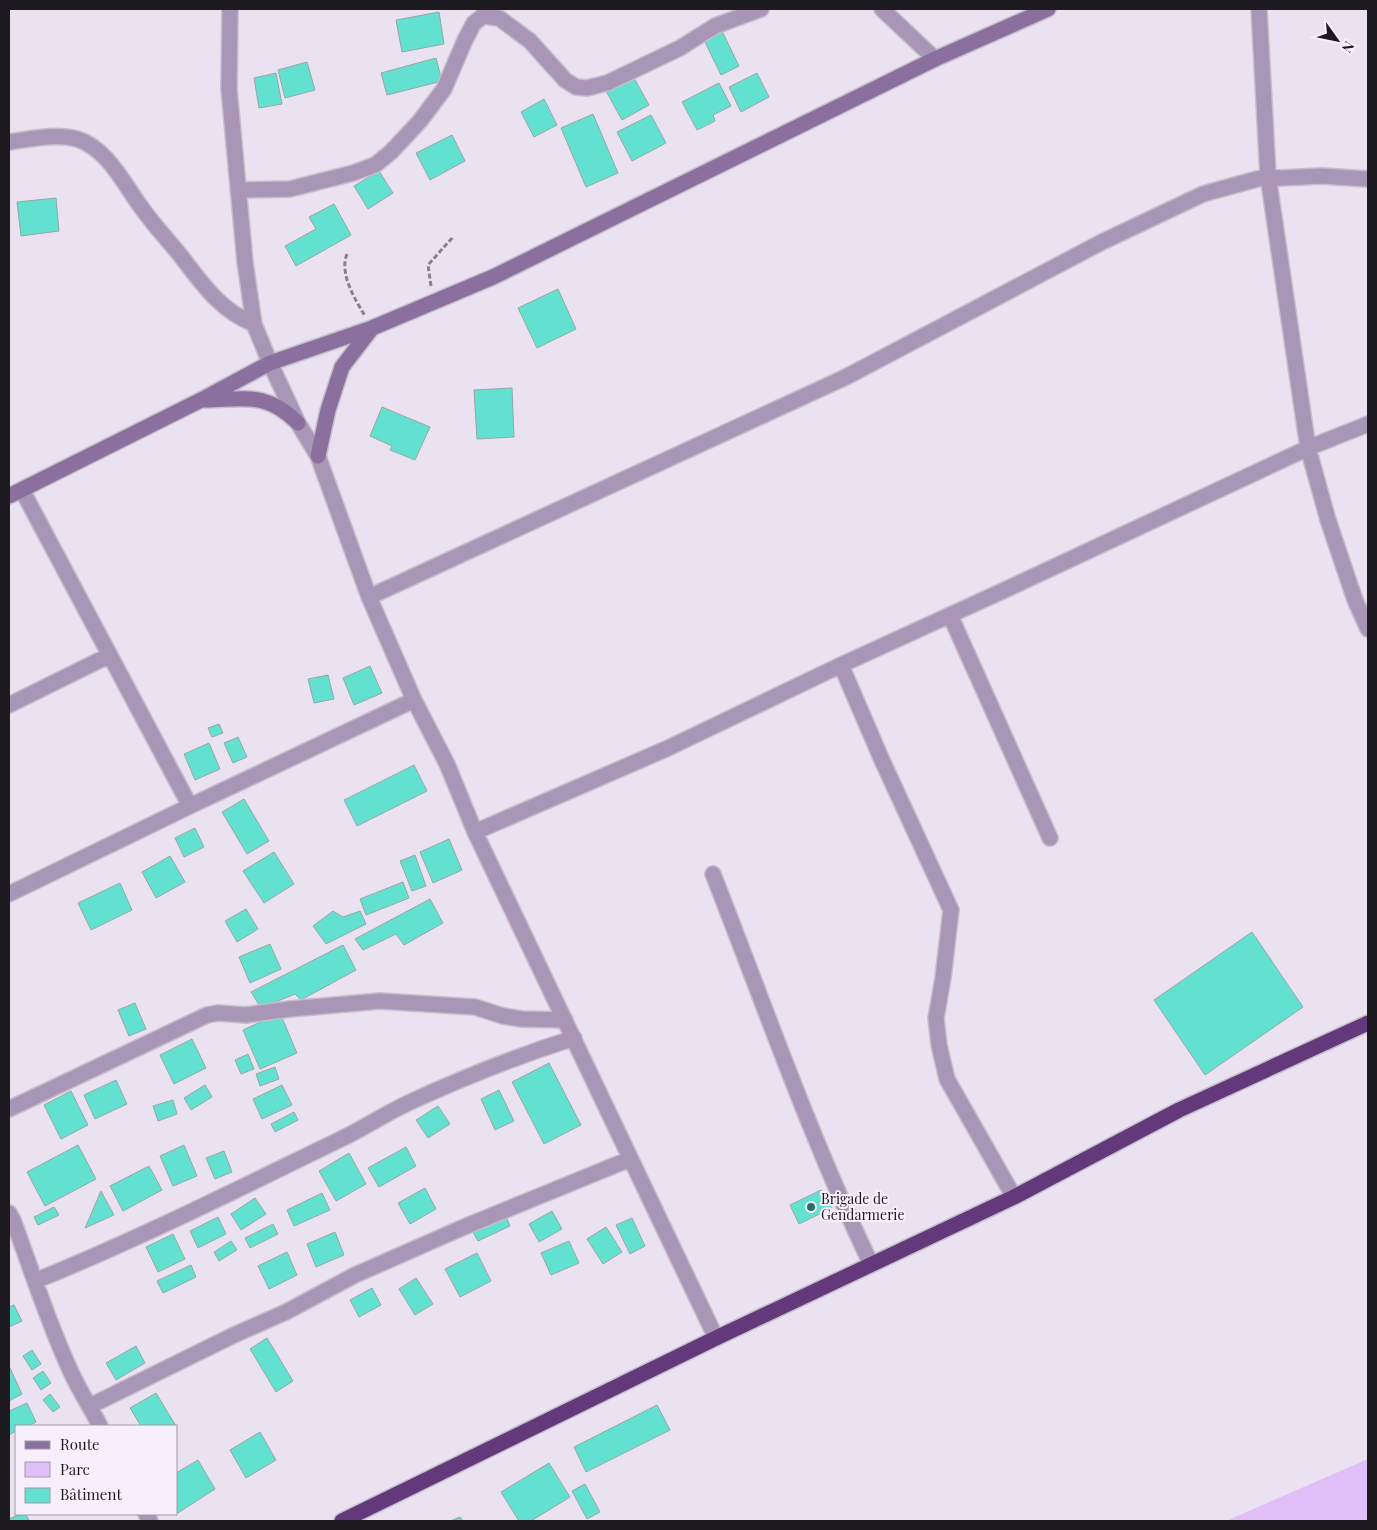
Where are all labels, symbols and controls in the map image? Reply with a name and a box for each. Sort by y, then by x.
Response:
north arrow [1312,15,1362,65]
text: N [1338,38,1359,57]
place label: Brigade de Gendarmerie [821,1189,905,1224]
marker: Brigade de Gendarmerie [805,1201,817,1213]
legend [15,1425,178,1515]
text: Route [60,1434,100,1454]
text: Parc [60,1459,90,1479]
text: Bâtiment [60,1484,122,1504]

